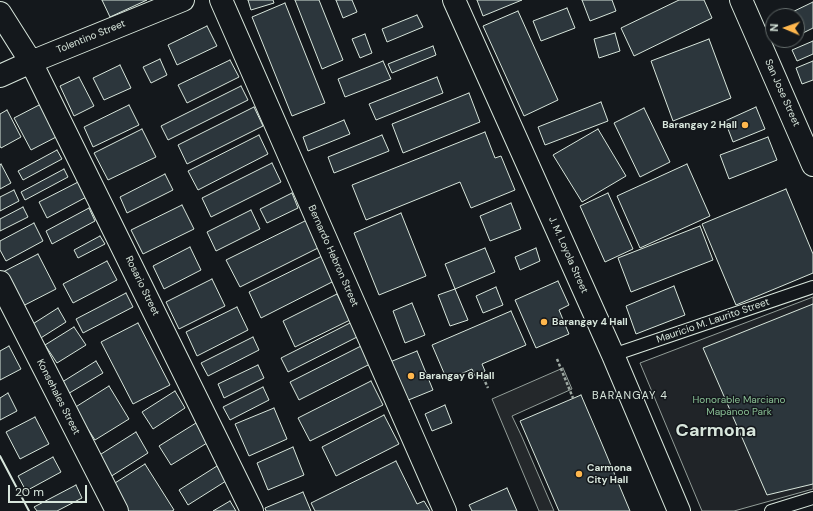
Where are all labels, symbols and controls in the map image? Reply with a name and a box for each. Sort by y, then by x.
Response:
north arrow [765,8,805,48]
street label: Tolentino Street [55,18,127,56]
text: N [767,23,781,32]
street label: San Jose Street [762,58,802,128]
place label: Barangay 2 Hall [662,119,737,131]
marker: Barangay 2 Hall [740,120,750,130]
street label: Bernardo Hebron Street [305,203,361,309]
street label: J. M. Loyola Street [546,215,590,295]
street label: Rosario Street [122,254,162,318]
street label: Mauricio M. Laurito Street [655,296,771,346]
place label: Barangay 4 Hall [552,316,628,328]
marker: Barangay 4 Hall [539,317,549,327]
street label: Konsehales Street [34,357,82,437]
place label: Barangay 6 Hall [419,370,494,382]
marker: Barangay 6 Hall [406,371,416,381]
district label: BARANGAY 4 [592,389,668,403]
park label: Honorable Marciano Mapanoo Park [693,394,785,418]
district label: Carmona [676,420,756,442]
place label: Carmona City Hall [587,462,632,486]
marker: Carmona City Hall [574,469,584,479]
scale bar [10,477,89,503]
text: 20 m [15,484,44,500]

